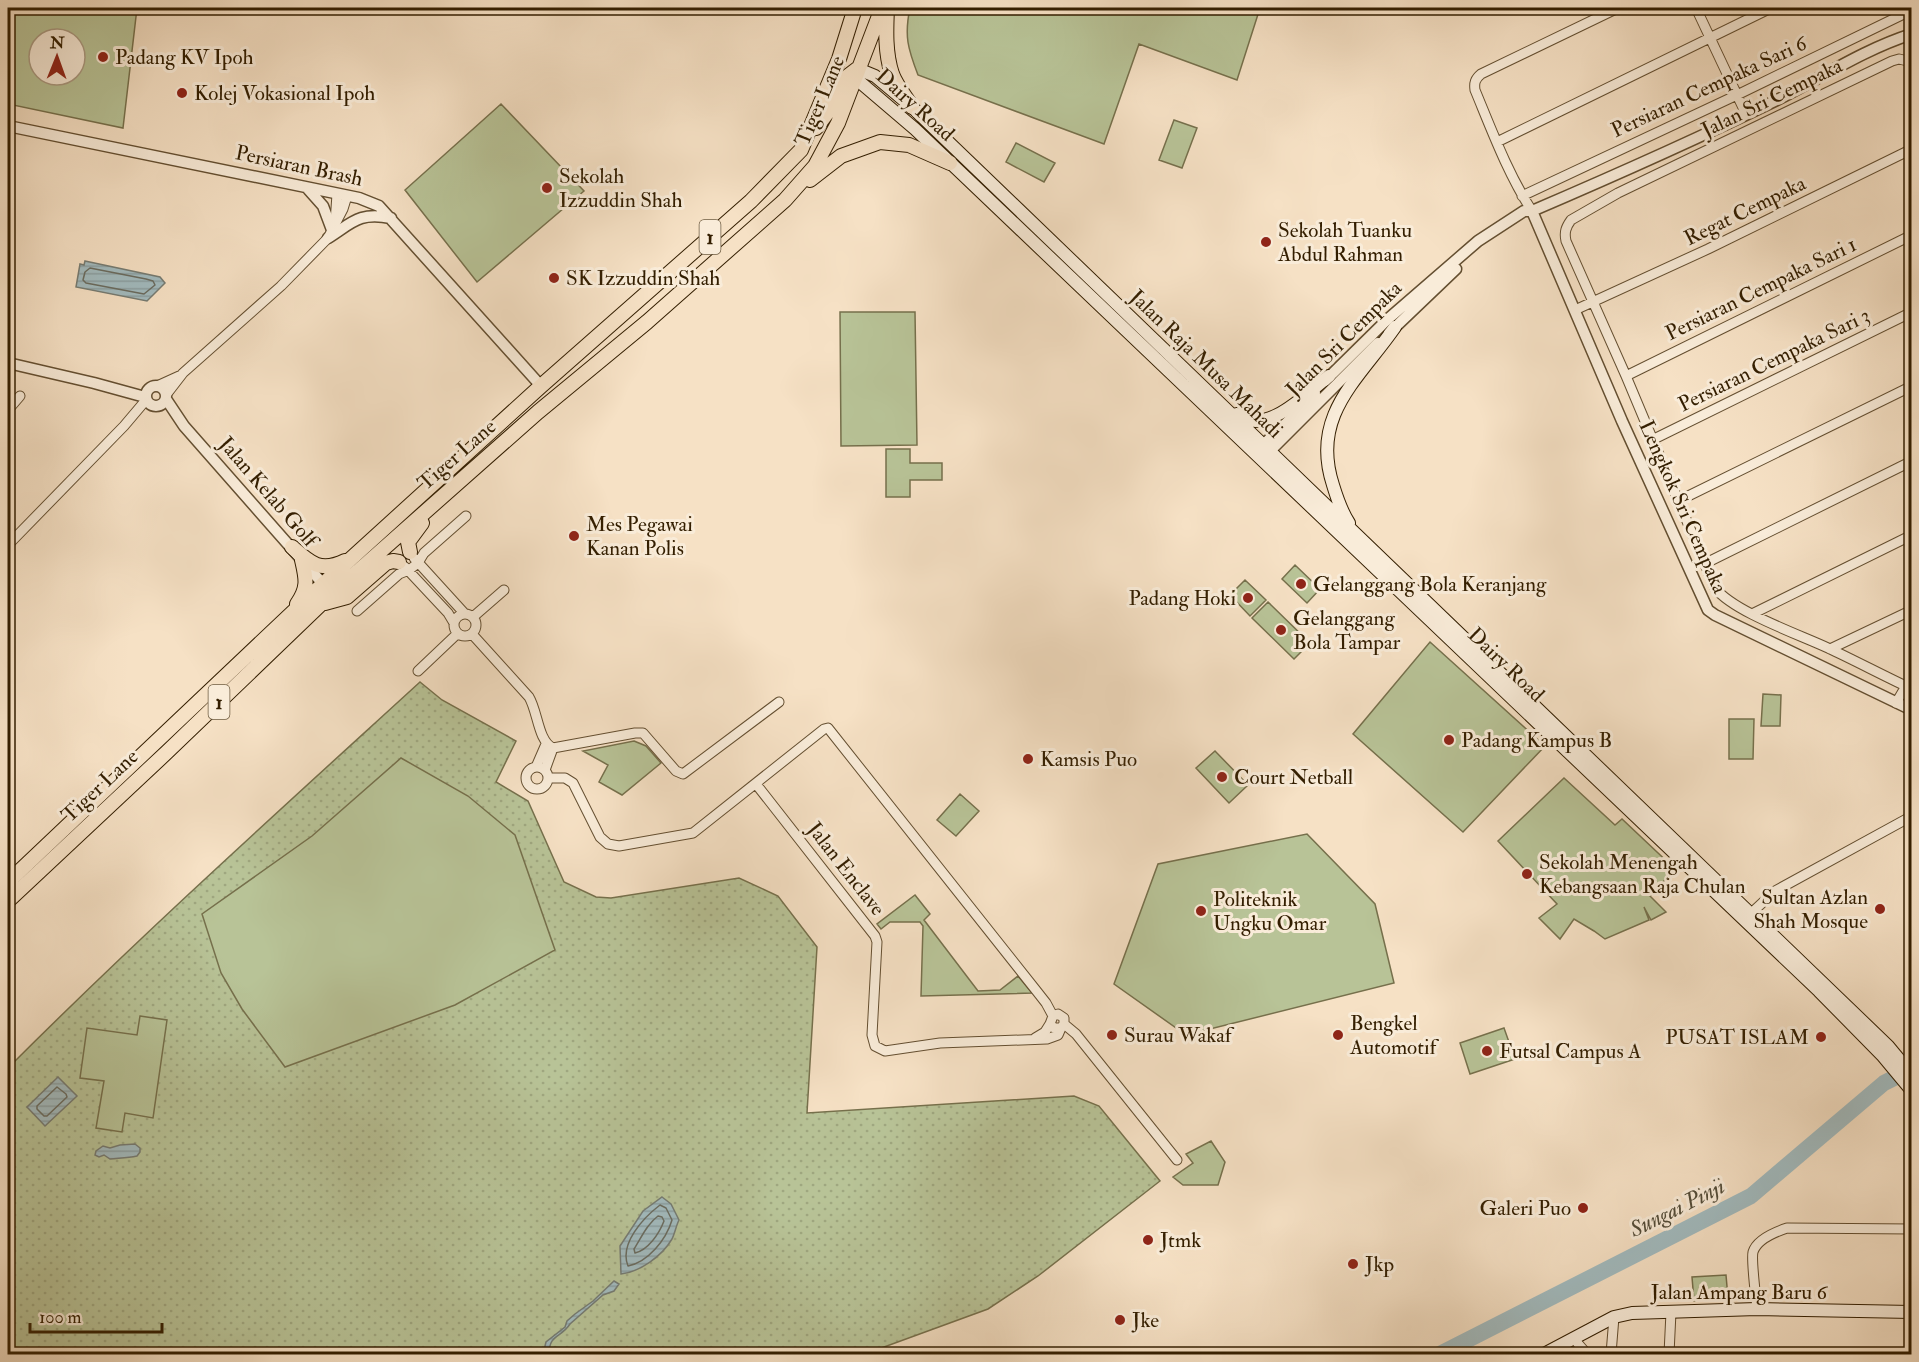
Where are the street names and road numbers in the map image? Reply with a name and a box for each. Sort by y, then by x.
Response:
street label: Persiaran Cempaka Sari 6 [1607,29,1812,144]
street label: Tiger Lane [789,51,851,150]
street label: Jalan Sri Cempaka [1696,52,1847,144]
street label: Dairy Road [870,63,960,148]
street label: Persiaran Brash [233,139,365,193]
street label: Regat Cempaka [1680,170,1811,252]
road number: 1 [700,220,720,254]
street label: Persiaran Cempaka Sari 1 [1661,231,1861,347]
street label: Jalan Sri Cempaka [1279,275,1408,404]
street label: Jalan Raja Musa Mahadi [1123,283,1289,445]
street label: Persiaran Cempaka Sari 3 [1674,302,1874,418]
street label: Tiger Lane [412,413,502,497]
street label: Lengkok Sri Cempaka [1633,416,1733,598]
street label: Jalan Kelab Golf [212,430,325,555]
street label: Dairy Road [1462,622,1551,709]
road number: 1 [208,685,230,719]
street label: Tiger Lane [56,743,144,829]
street label: Jalan Enclave [800,816,891,921]
street label: Jalan Ampang Baru 6 [1650,1279,1829,1306]

